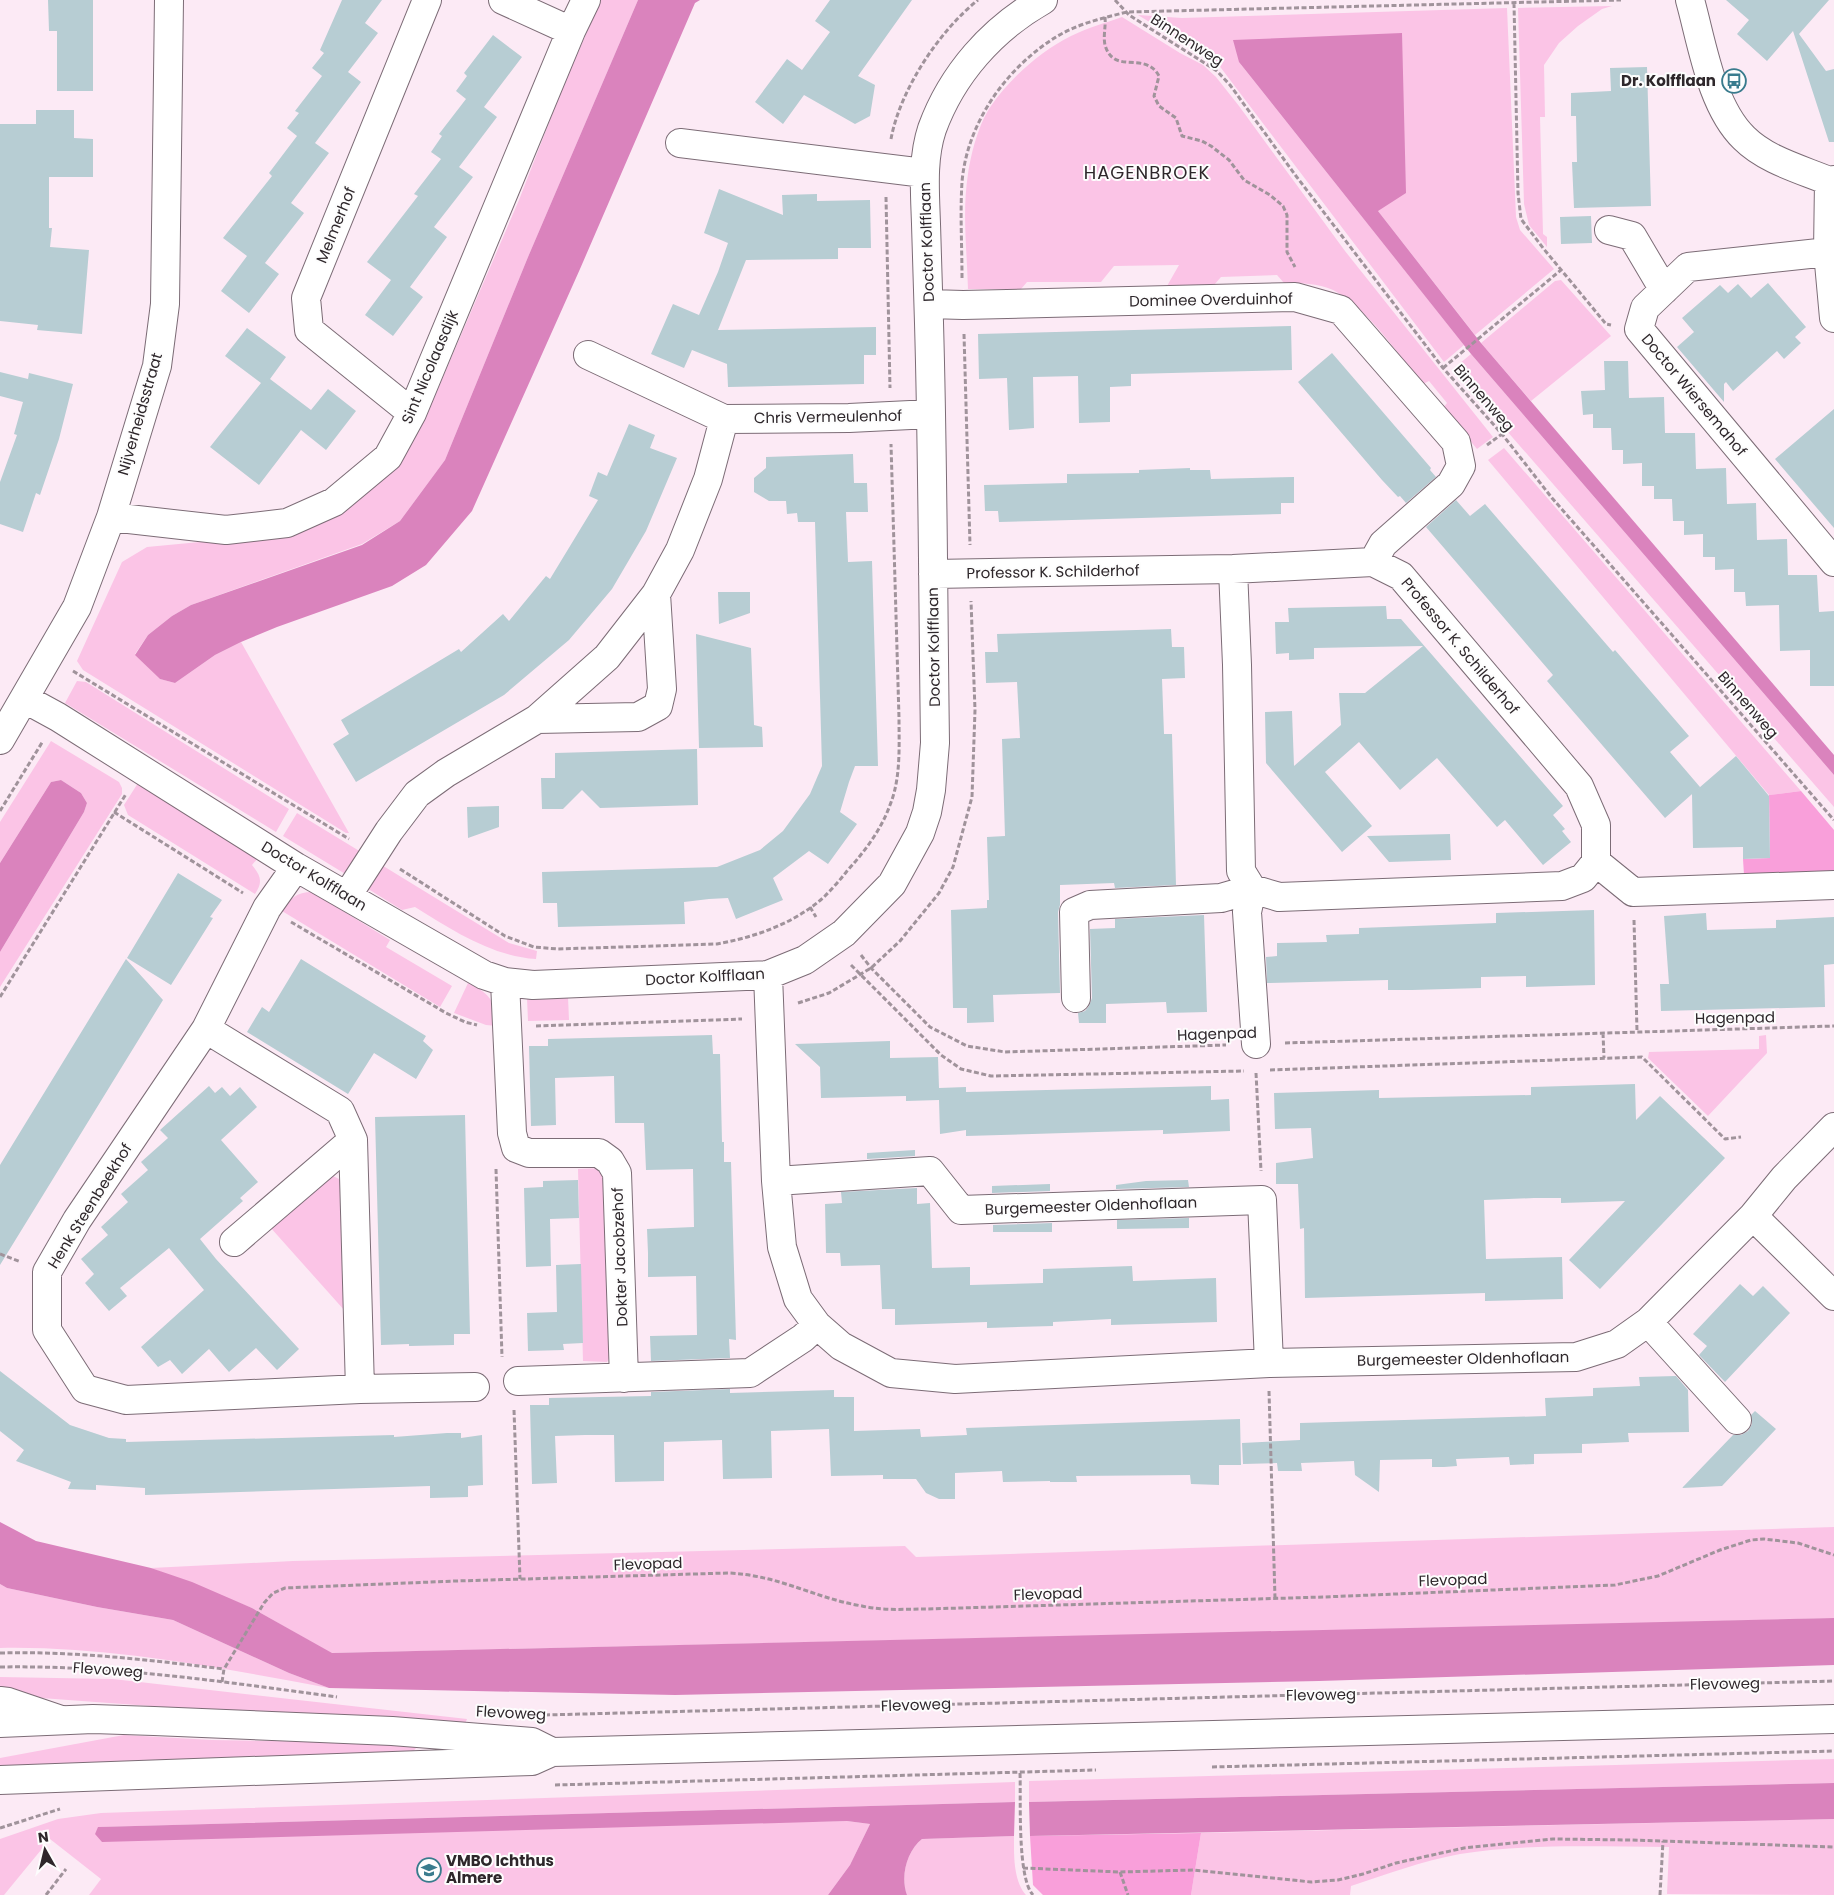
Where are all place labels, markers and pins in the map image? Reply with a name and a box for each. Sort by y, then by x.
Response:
bus stop icon: Dr. Kolfflaan [1721,68,1747,94]
place label: Dr. Kolfflaan [1621,70,1716,91]
place label: VMBO Ichthus Almere [446,1850,554,1888]
school or university icon: VMBO Ichthus Almere [416,1857,442,1883]

